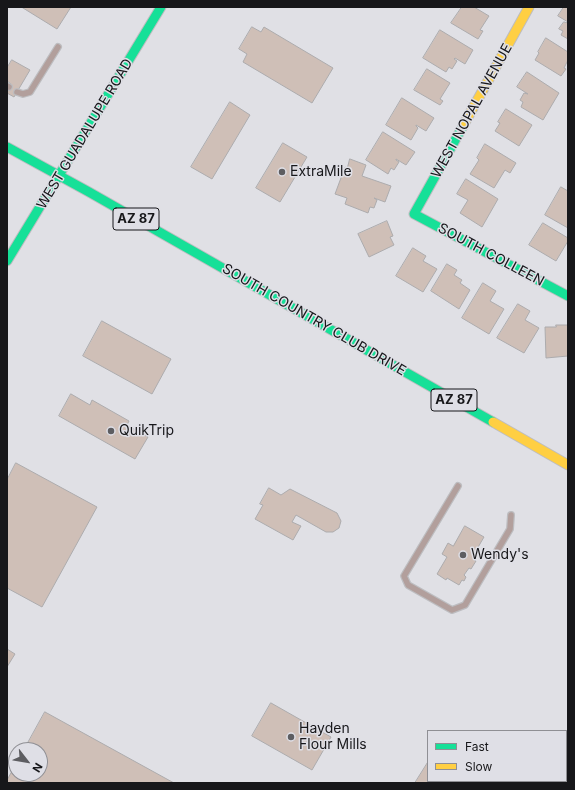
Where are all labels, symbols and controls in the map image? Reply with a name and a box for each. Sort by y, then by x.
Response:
street label: WEST NOPAL AVENUE [428,41,516,181]
street label: WEST GUADALUPE ROAD [33,56,137,212]
place label: ExtraMile [290,164,352,180]
marker: ExtraMile [277,167,287,177]
road number: AZ 87 [113,208,159,230]
street label: SOUTH COLLEEN [435,220,547,290]
street label: SOUTH COUNTRY CLUB DRIVE [219,260,409,380]
road number: AZ 87 [431,389,477,411]
place label: QuikTrip [119,423,174,439]
marker: QuikTrip [106,426,116,436]
place label: Wendy's [471,547,529,563]
marker: Wendy's [458,550,468,560]
place label: Hayden Flour Mills [299,721,367,754]
legend [427,730,567,782]
marker: Hayden Flour Mills [286,732,296,742]
text: Fast [465,739,489,754]
north arrow [8,742,48,782]
text: Slow [465,759,492,774]
text: N [29,760,46,775]

